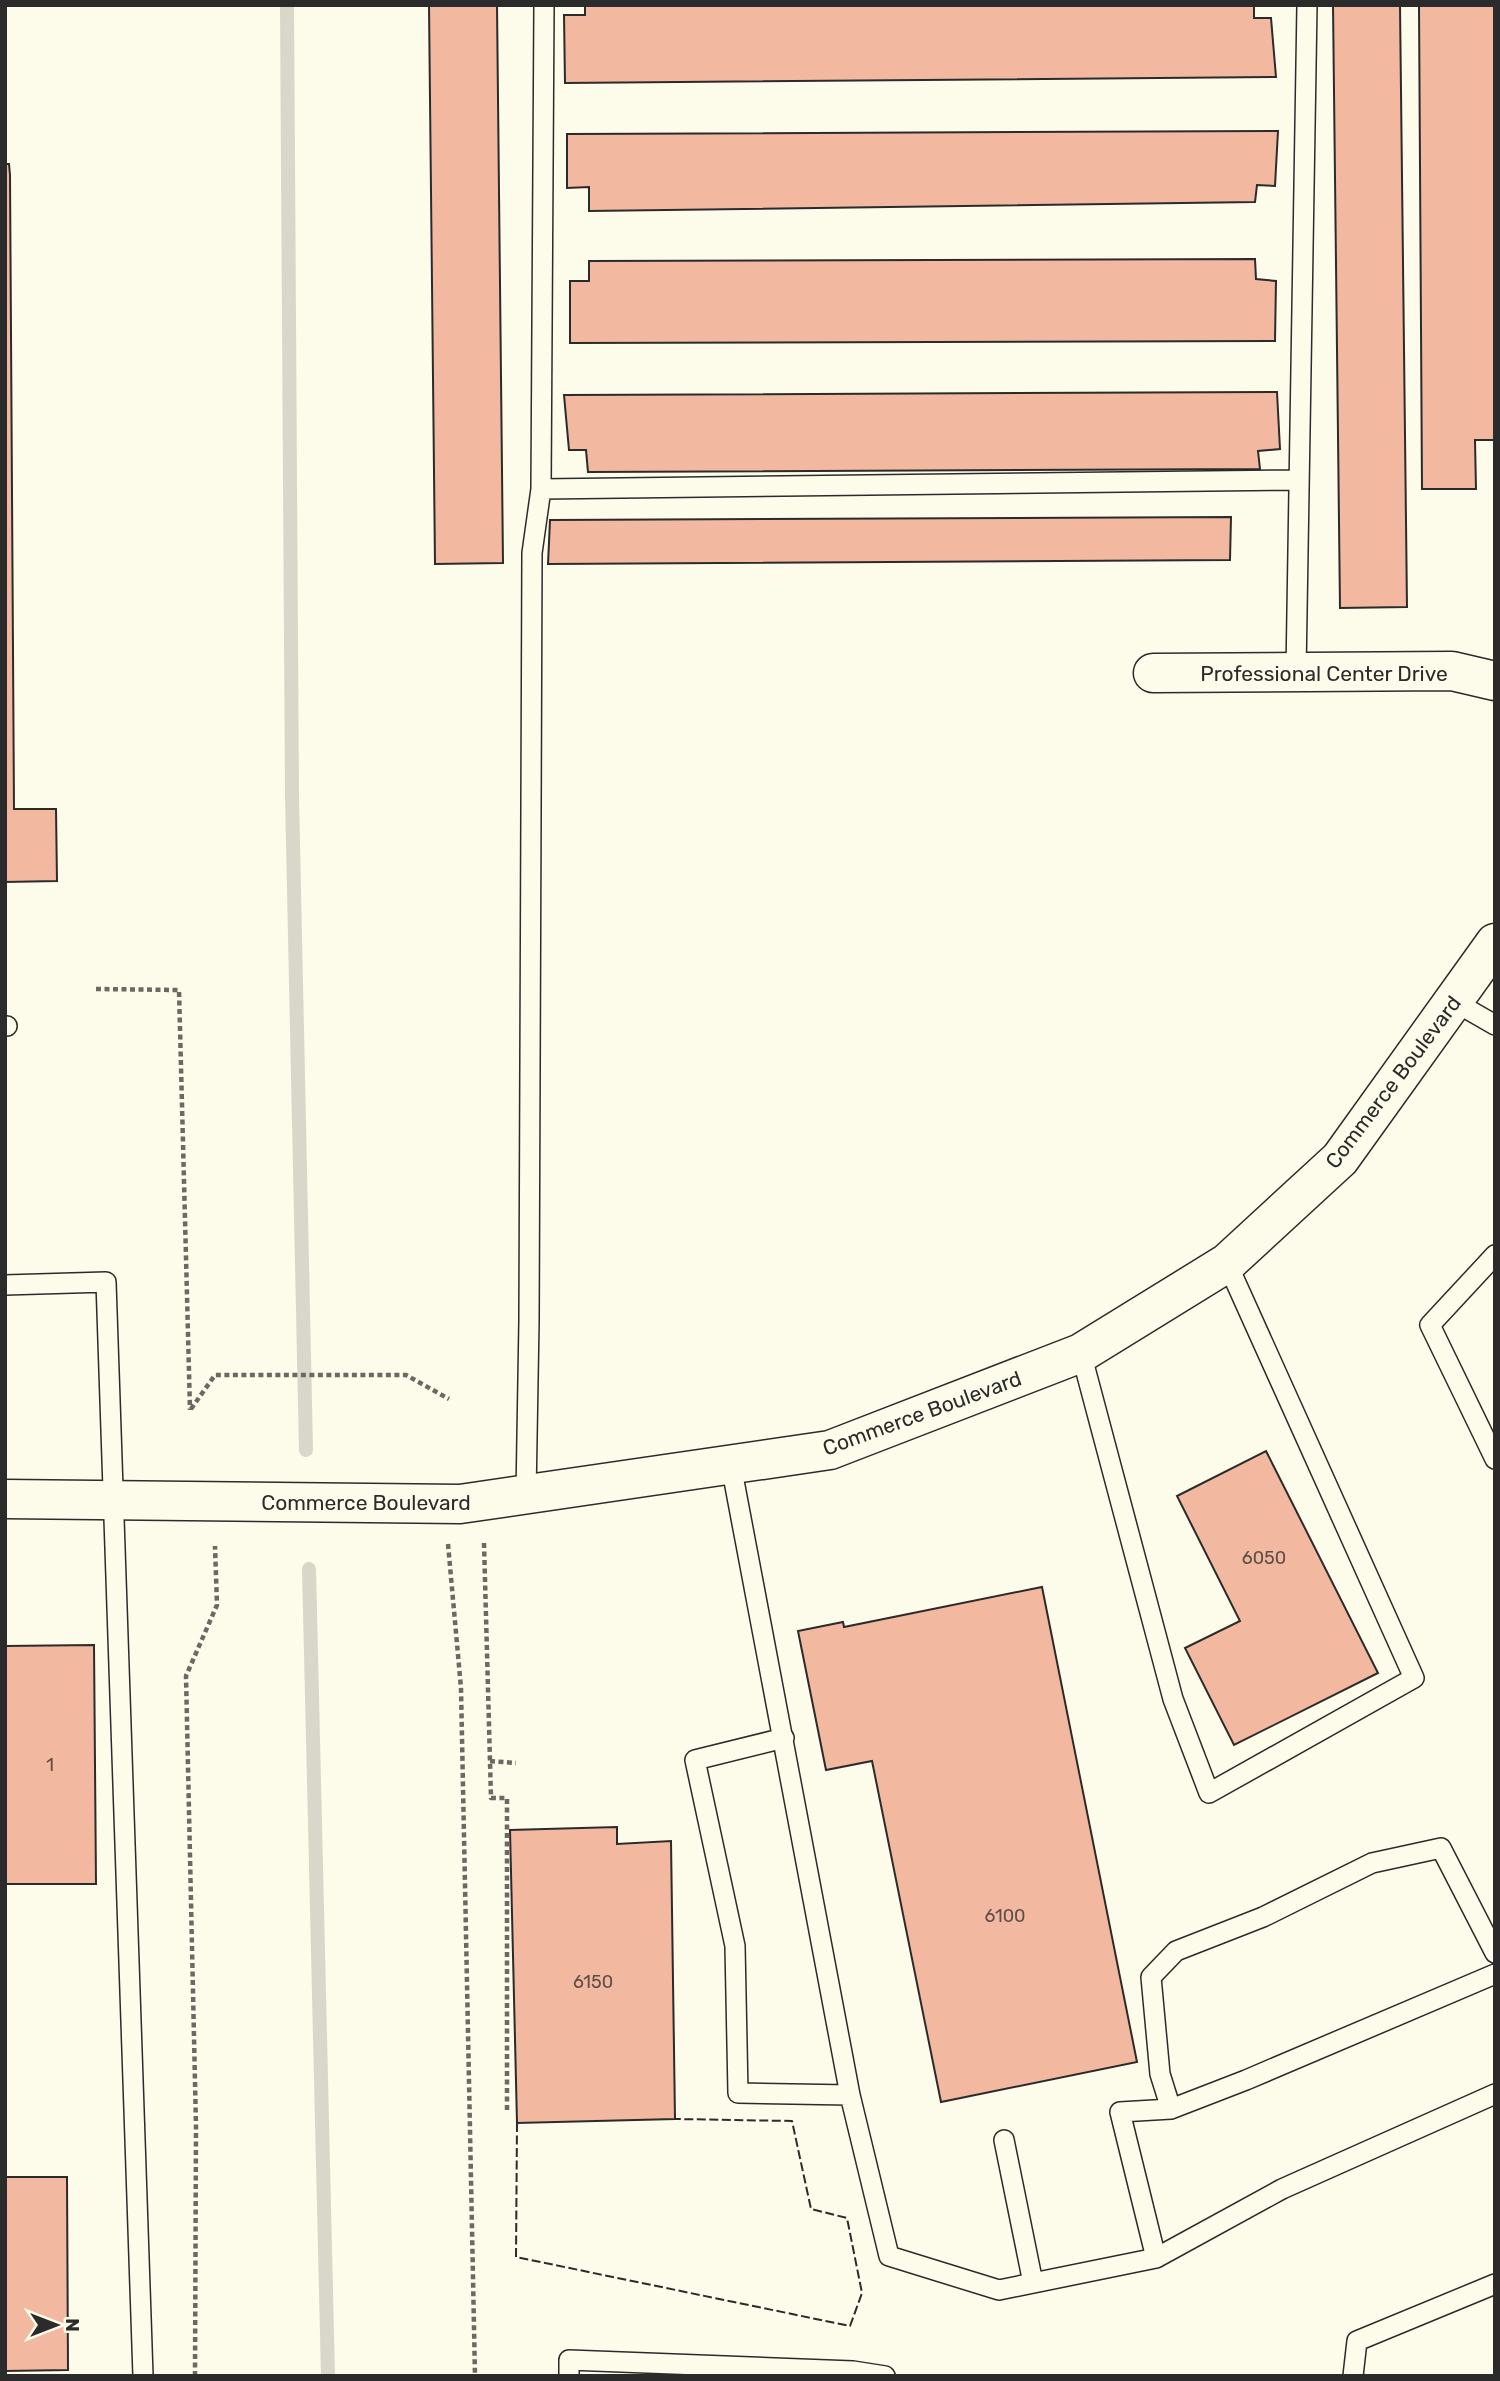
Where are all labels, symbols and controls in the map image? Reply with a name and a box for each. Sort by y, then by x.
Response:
street label: Professional Center Drive [1200,661,1448,686]
street label: Commerce Boulevard [1320,991,1466,1173]
street label: Commerce Boulevard [819,1365,1025,1461]
street label: Commerce Boulevard [261,1490,471,1515]
house number: 6050 [1242,1547,1286,1569]
house number: 1 [46,1754,54,1776]
house number: 6100 [985,1905,1026,1927]
house number: 6150 [573,1971,613,1993]
north arrow [21,2290,91,2360]
text: N [61,2318,84,2332]

